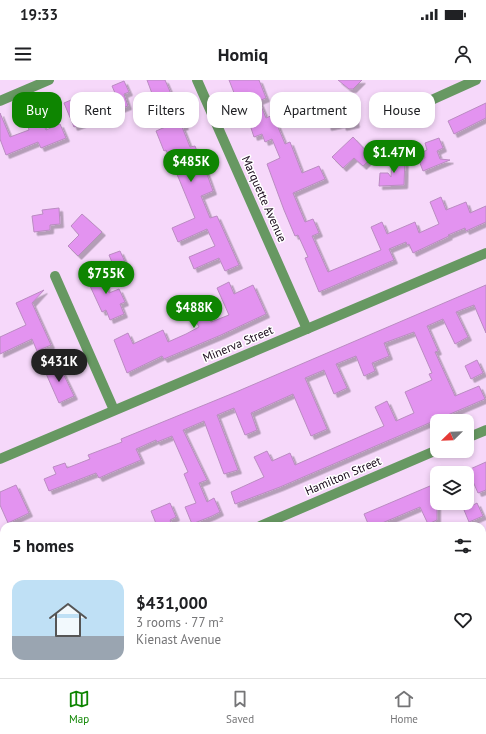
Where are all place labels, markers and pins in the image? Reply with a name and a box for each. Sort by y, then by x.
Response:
pin: $1.47M [361,140,427,174]
pin: $485K [163,149,219,183]
pin: $755K [78,261,134,295]
pin: $488K [166,295,222,329]
pin: $431K [31,349,87,383]

